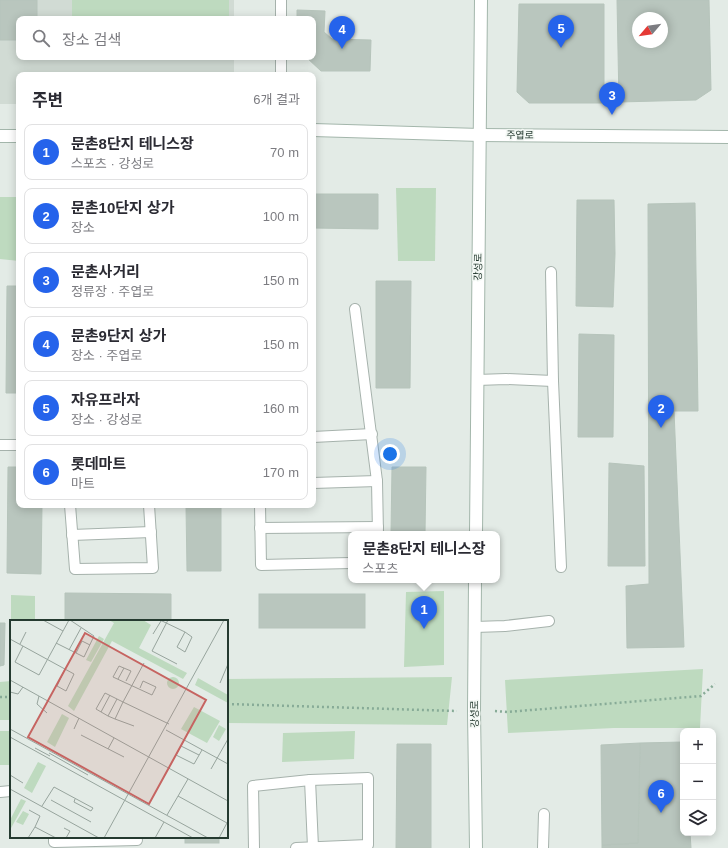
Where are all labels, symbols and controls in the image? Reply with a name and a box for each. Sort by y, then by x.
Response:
north arrow [632,12,668,48]
pin: 5 [548,15,574,48]
search box [16,16,316,60]
pin: 4 [329,16,355,49]
icon: search [30,27,52,49]
text: 장소 검색 [62,31,121,48]
pin: 3 [599,82,625,115]
text: 주변 [32,91,63,110]
text: 6개 결과 [253,92,300,107]
street label: 주엽로 [506,129,534,141]
text: 문촌8단지 테니스장 [71,135,194,152]
text: 1 [42,145,50,160]
text: 70 m [270,145,299,160]
text: 스포츠 · 강성로 [71,156,154,171]
text: 문촌10단지 상가 [71,199,175,216]
text: 2 [42,209,50,224]
text: 100 m [263,209,299,224]
text: 장소 [71,220,95,235]
street label: 강성로 [472,253,484,281]
text: 문촌사거리 [71,263,140,280]
text: 3 [42,273,50,288]
text: 150 m [263,273,299,288]
text: 정류장 · 주엽로 [71,284,154,299]
text: 문촌9단지 상가 [71,327,166,344]
text: 4 [42,337,50,352]
text: 150 m [263,337,299,352]
text: 장소 · 주엽로 [71,348,142,363]
text: 자유프라자 [71,391,140,408]
pin: 2 [648,395,674,428]
text: 5 [42,401,50,416]
text: 160 m [263,401,299,416]
text: 장소 · 강성로 [71,412,142,427]
your location [380,444,400,464]
text: 롯데마트 [71,455,126,472]
text: 6 [42,465,50,480]
text: 170 m [263,465,299,480]
text: 마트 [71,476,95,491]
popup [348,531,500,583]
text: 문촌8단지 테니스장 [363,540,485,557]
text: 스포츠 [363,561,398,576]
pin: 1 [411,596,437,629]
inset map [10,620,228,838]
street label: 강성로 [469,700,480,728]
map controls [680,728,716,836]
button: + [680,728,716,764]
button: − [680,764,716,800]
pin: 6 [648,780,674,813]
button: layers [680,800,716,836]

